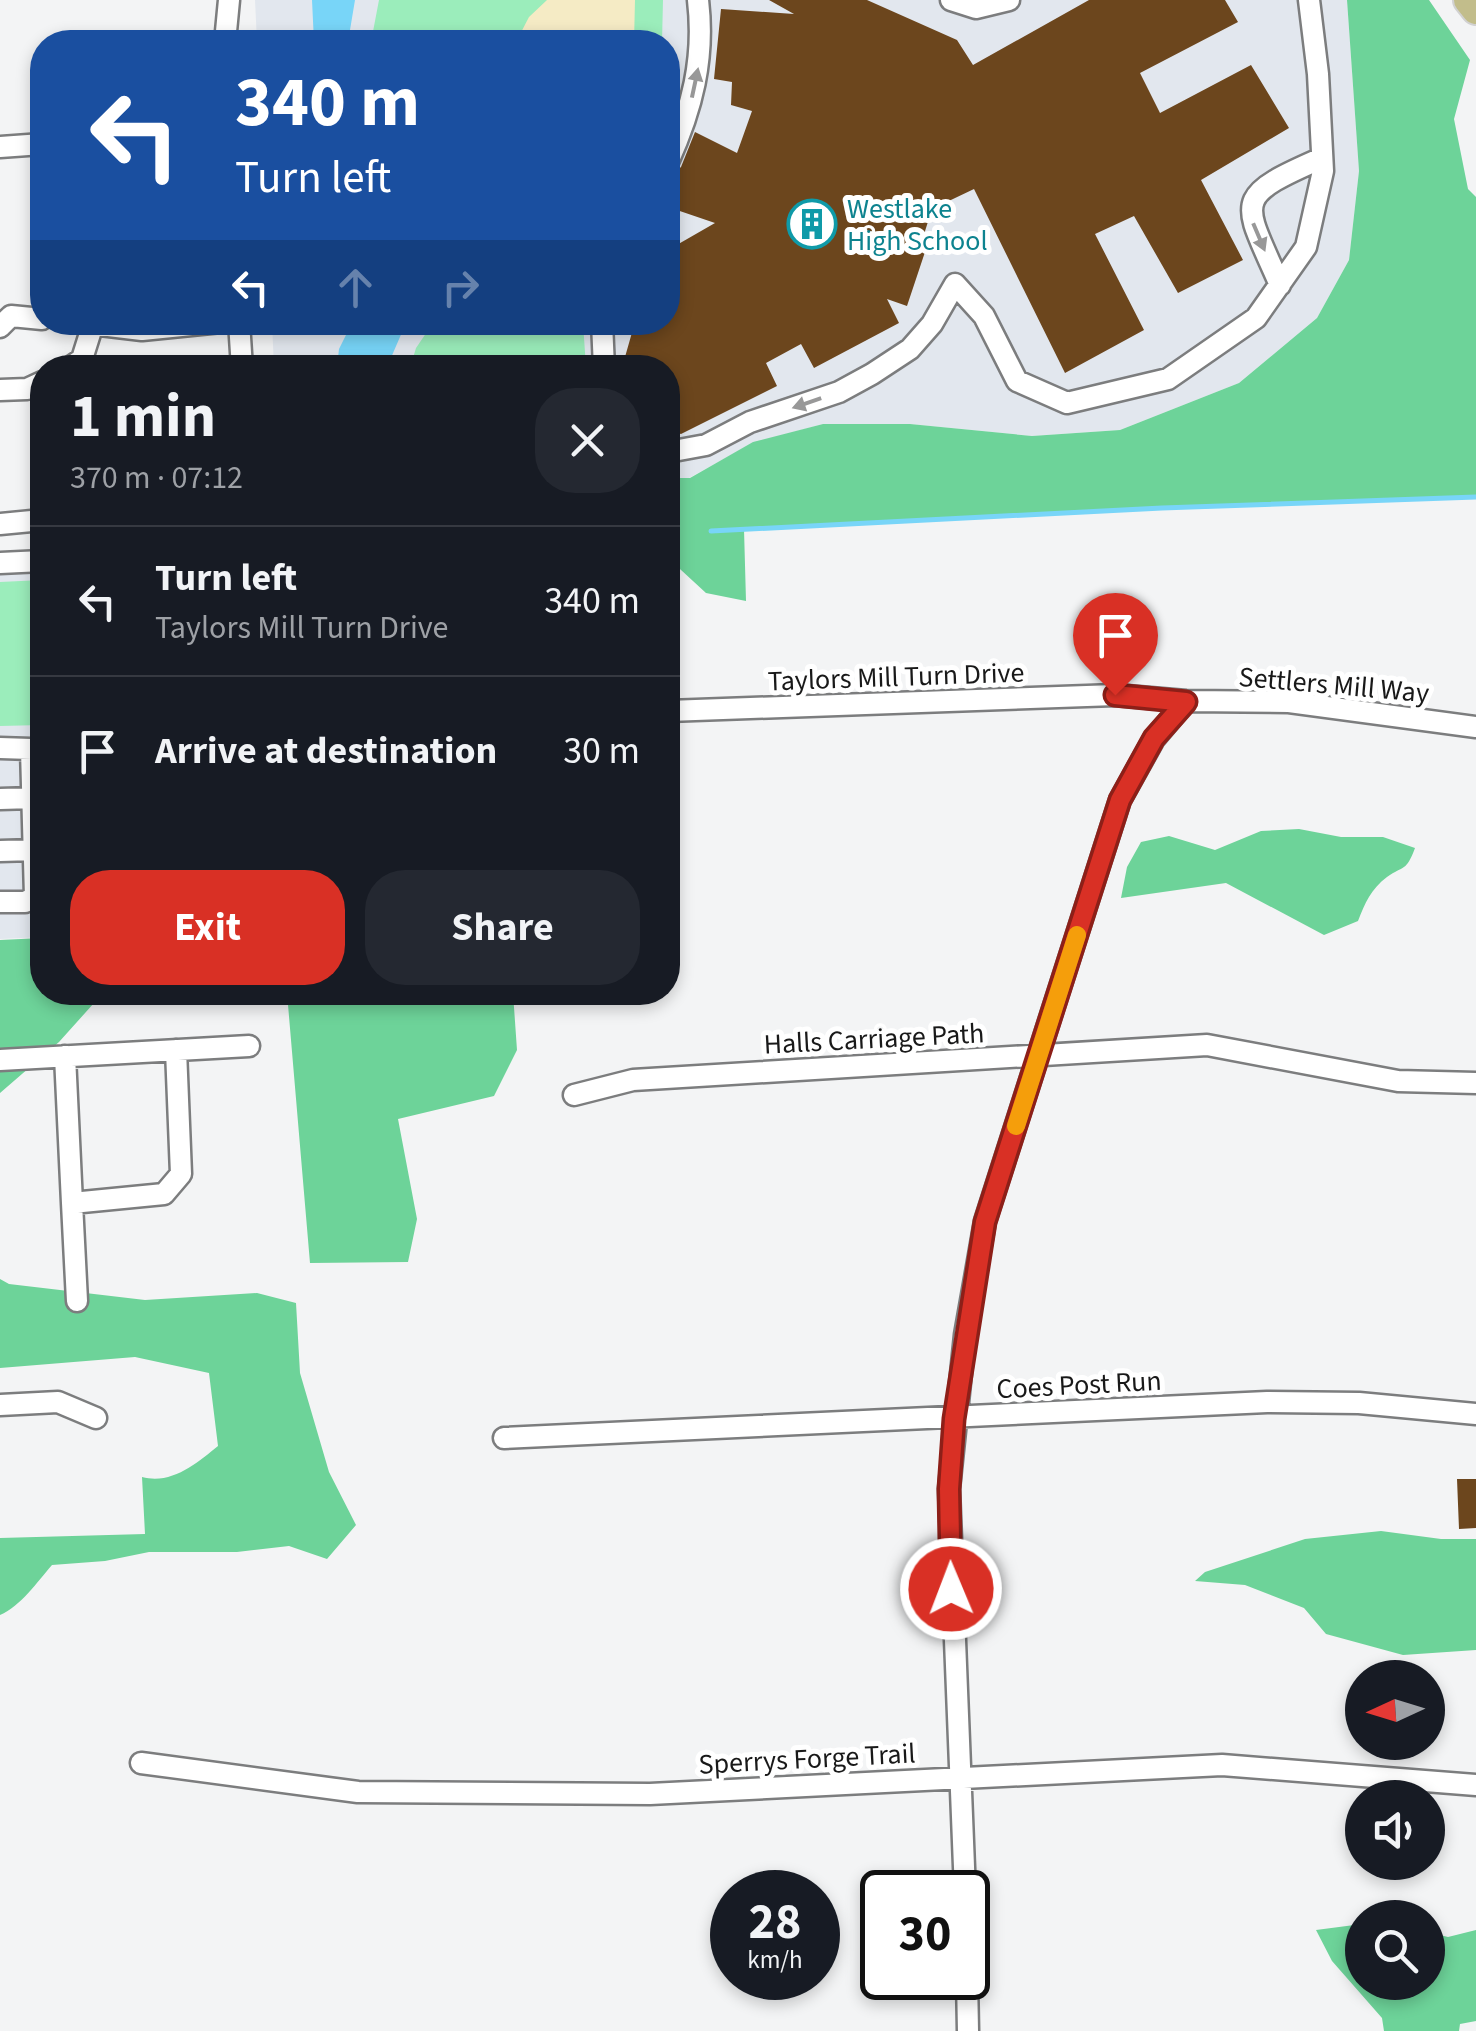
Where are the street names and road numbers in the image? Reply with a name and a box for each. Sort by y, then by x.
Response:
street label: Taylors Mill Turn Drive [767,653,1025,701]
street label: Settlers Mill Way [1237,657,1431,713]
street label: Halls Carriage Path [763,1013,985,1065]
street label: Coes Post Run [995,1361,1163,1409]
street label: Sperrys Forge Trail [698,1733,917,1785]

